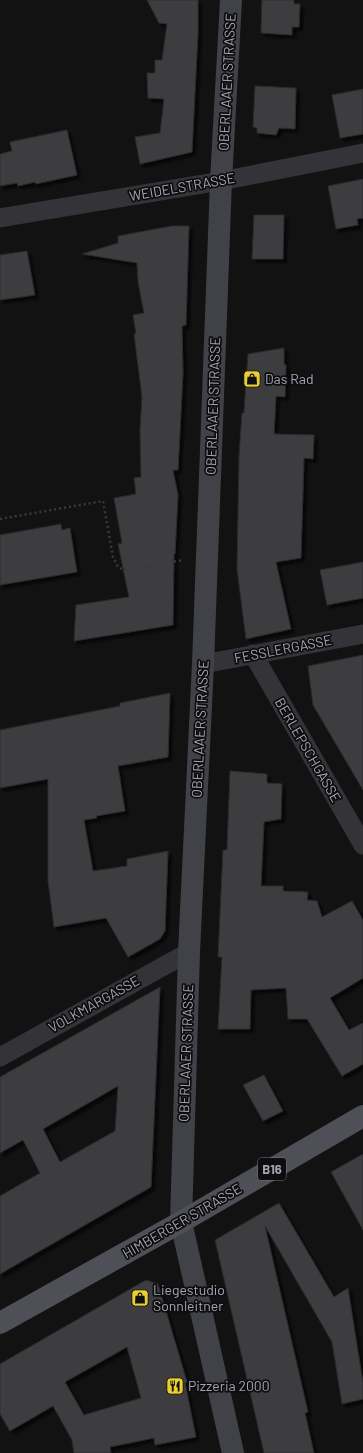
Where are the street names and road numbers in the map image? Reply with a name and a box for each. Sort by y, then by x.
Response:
street label: OBERLAAER STRASSE [214,13,239,151]
street label: WEIDELSTRASSE [128,169,236,204]
street label: OBERLAAER STRASSE [202,337,223,475]
street label: FESSLERGASSE [233,631,333,666]
street label: OBERLAAER STRASSE [187,660,212,798]
street label: BERLEPSCHGASSE [272,695,345,805]
street label: VOLKMARGASSE [45,971,142,1036]
street label: OBERLAAER STRASSE [175,984,196,1122]
road number: B16 [258,1158,286,1180]
street label: HIMBERGER STRASSE [119,1180,244,1262]

